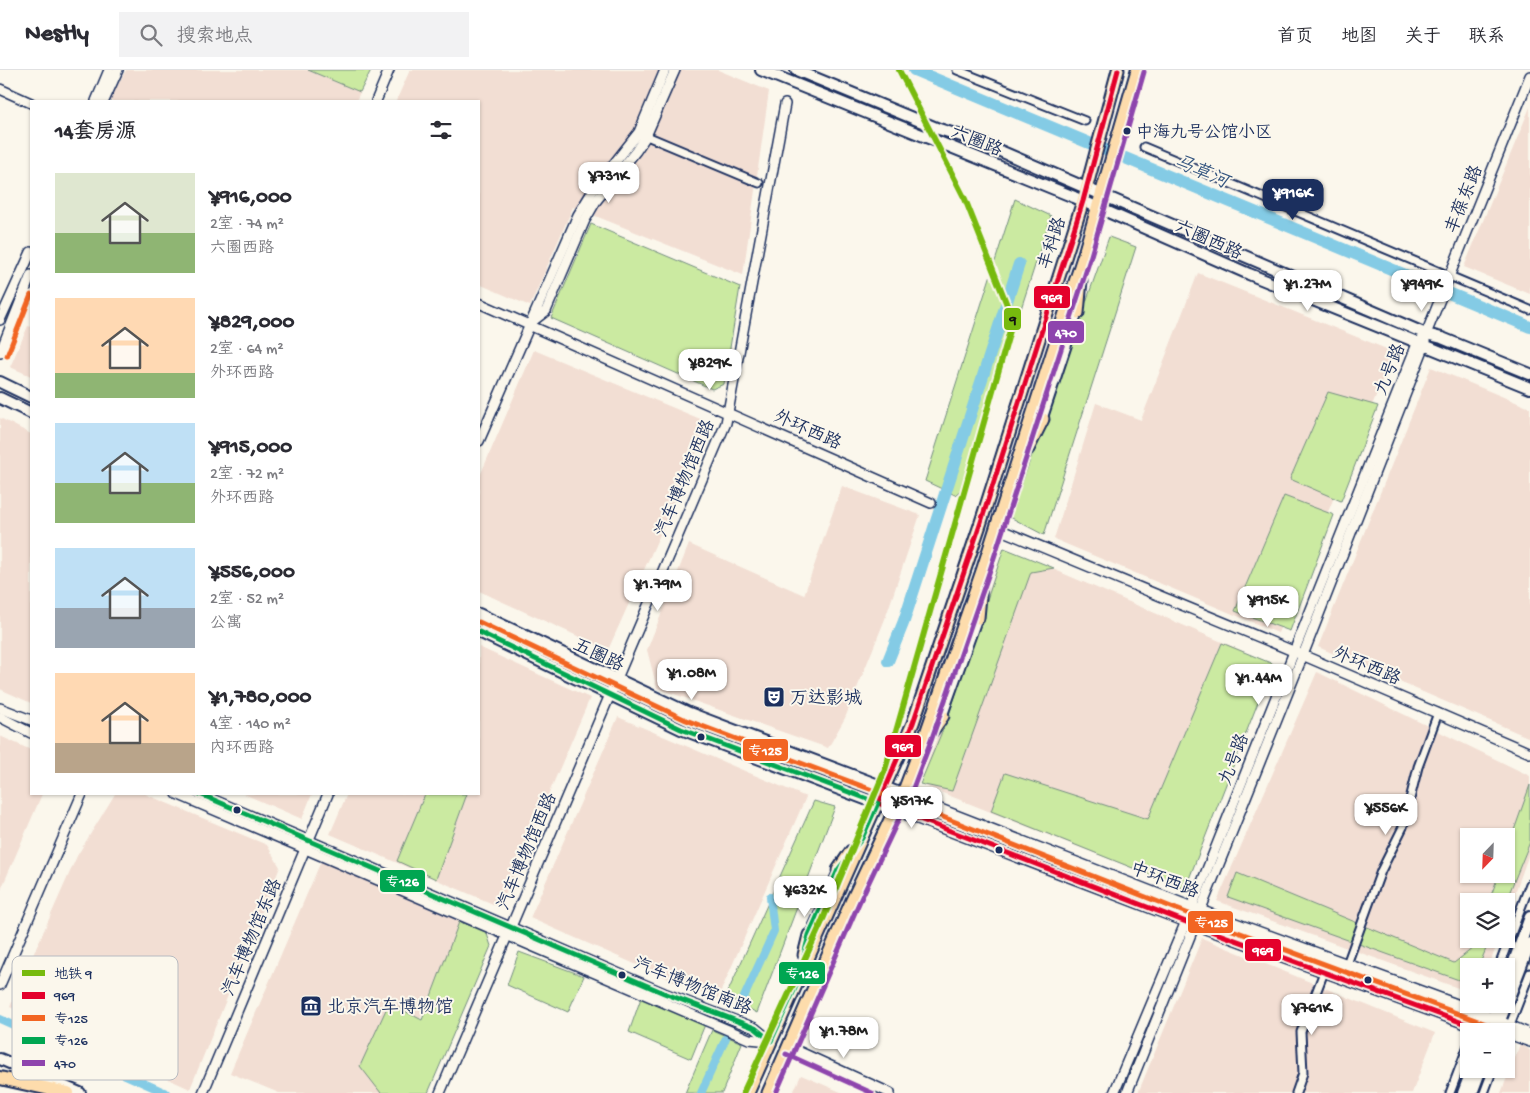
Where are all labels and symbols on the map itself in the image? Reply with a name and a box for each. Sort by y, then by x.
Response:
street label: 六圈路 [947,122,1005,162]
place label: 中海九号公馆小区 [1136,122,1272,144]
marker: 中海九号公馆小区 [1122,126,1132,136]
water label: 马草河 [1170,151,1235,196]
pin: ¥731K [574,162,644,204]
street label: 丰葆东路 [1441,162,1489,237]
pin: ¥916K [1258,178,1328,221]
street label: 丰科路 [1034,215,1072,273]
street label: 六圈西路 [1171,216,1246,266]
pin: ¥1.27M [1267,270,1349,312]
pin: ¥949K [1387,270,1457,312]
line badge: 969 [1033,285,1071,309]
text: 969 [1040,291,1063,308]
line badge: 9 [1003,307,1022,331]
text: 9 [1008,313,1017,330]
line badge: 470 [1047,320,1085,344]
text: 470 [1054,326,1077,343]
street label: 九号路 [1371,341,1411,399]
pin: ¥829K [675,348,745,391]
street label: 外环西路 [770,406,845,456]
street label: 汽车博物馆西路 [651,416,721,541]
pin: ¥1.79M [617,570,699,612]
pin: ¥915K [1233,586,1303,628]
street label: 五圈路 [569,634,627,677]
street label: 外环西路 [1329,643,1404,691]
pin: ¥1.08M [651,658,733,701]
pin: ¥1.44M [1218,664,1300,706]
theatre icon: 万达影城 [762,685,786,709]
place label: 万达影城 [790,688,862,710]
street label: 九号路 [1215,731,1255,789]
unlabelled marker [696,732,706,742]
line badge: 969 [884,734,922,758]
line badge: 专125 [742,738,789,762]
text: 969 [891,740,914,757]
text: 专125 [748,744,783,761]
pin: ¥517K [877,786,947,829]
street label: 汽车博物馆西路 [493,789,563,914]
pin: ¥556K [1351,794,1421,836]
unlabelled marker [232,805,242,815]
north arrow [1460,828,1515,882]
unlabelled marker [994,845,1004,855]
street label: 中环西路 [1127,858,1202,904]
line badge: 专126 [379,869,426,893]
street label: 汽车博物馆东路 [218,875,288,1000]
text: 专126 [385,875,420,892]
pin: ¥632K [770,876,840,918]
line badge: 专125 [1187,910,1234,934]
text: 专125 [1194,916,1229,933]
line badge: 969 [1244,938,1282,962]
text: 969 [1251,944,1274,961]
street label: 汽车博物馆南路 [630,953,755,1021]
legend [12,956,178,1080]
line badge: 专126 [778,961,826,985]
text: 地铁 9 [54,967,92,984]
text: 专126 [785,967,820,984]
unlabelled marker [617,970,627,980]
unlabelled marker [1363,975,1373,985]
text: 969 [53,989,75,1006]
museum icon: 北京汽车博物馆 [299,994,323,1018]
pin: ¥761K [1277,994,1347,1036]
place label: 北京汽车博物馆 [327,997,453,1019]
text: 专125 [54,1012,88,1029]
pin: ¥1.78M [803,1016,885,1059]
text: 专126 [54,1034,89,1051]
text: 470 [54,1057,76,1074]

